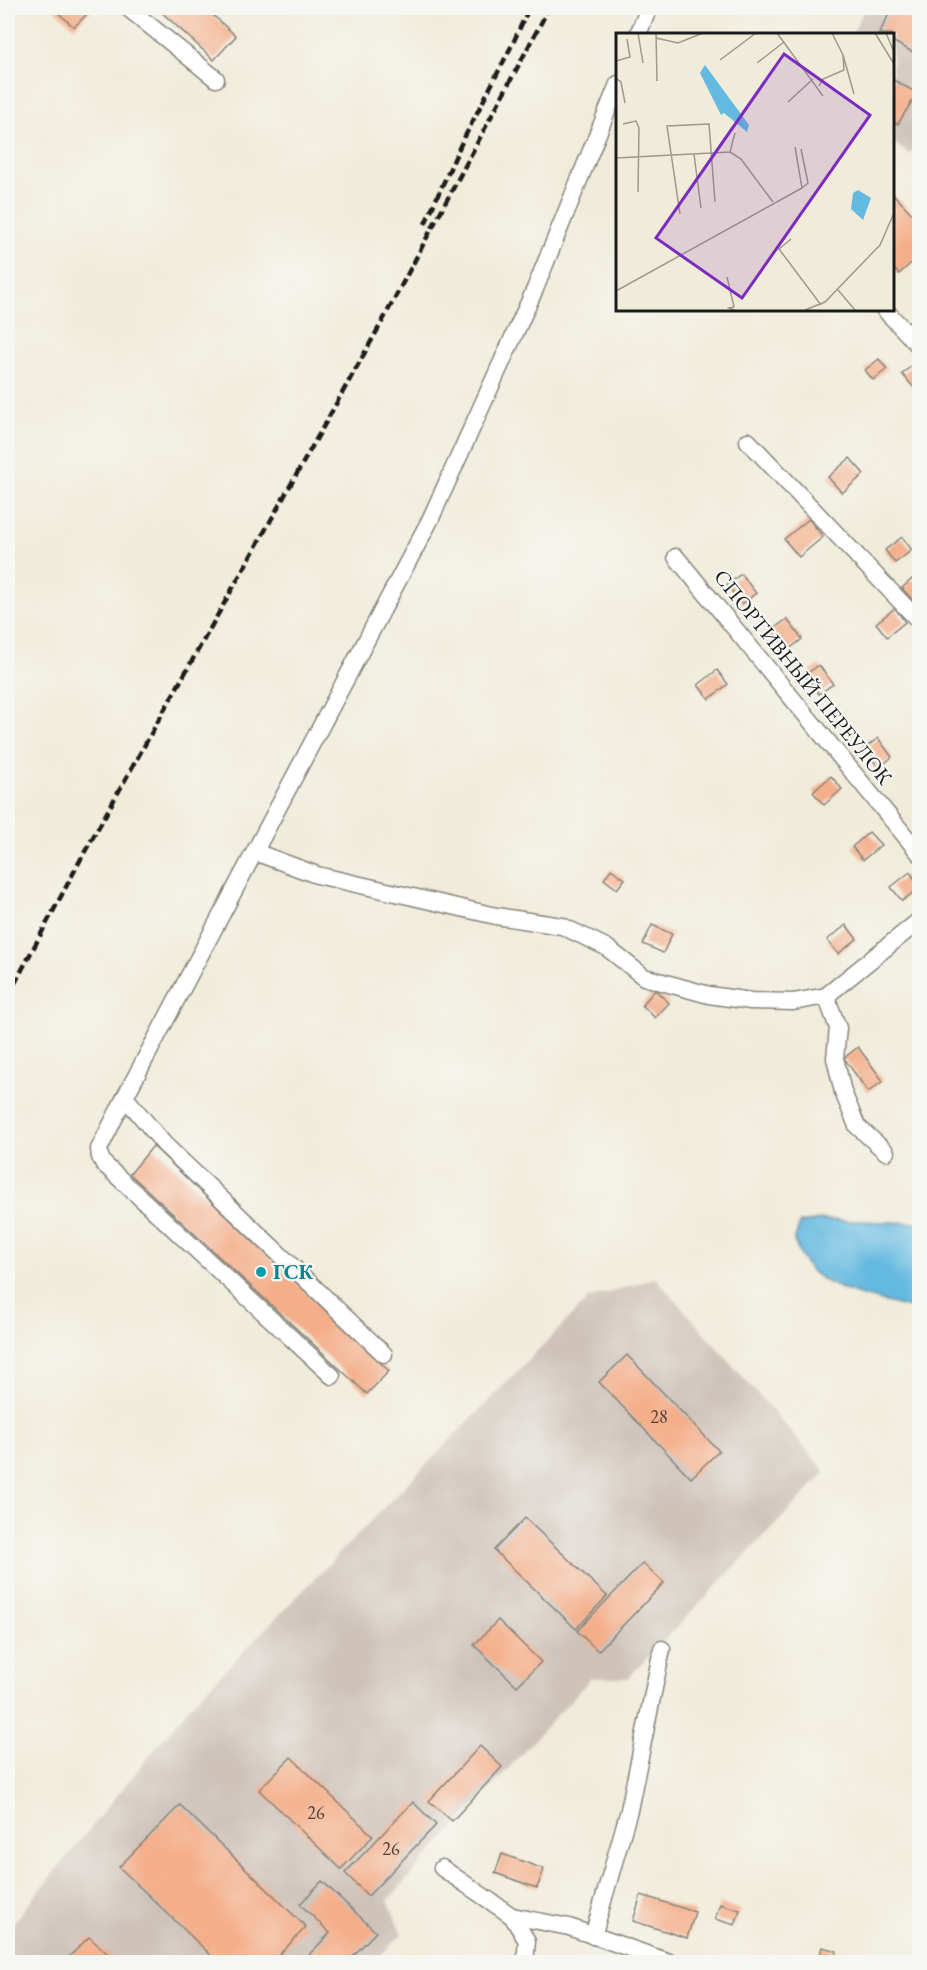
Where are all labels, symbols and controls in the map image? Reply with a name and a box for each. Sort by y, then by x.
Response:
inset map [616,33,894,310]
street label: СПОРТИВНЫЙ ПЕРЕУЛОК [708,564,899,790]
place label: ГСК [273,1258,315,1285]
marker: ГСК [254,1265,268,1279]
house number: 28 [650,1405,668,1428]
house number: 26 [307,1801,325,1824]
house number: 26 [382,1837,400,1860]

